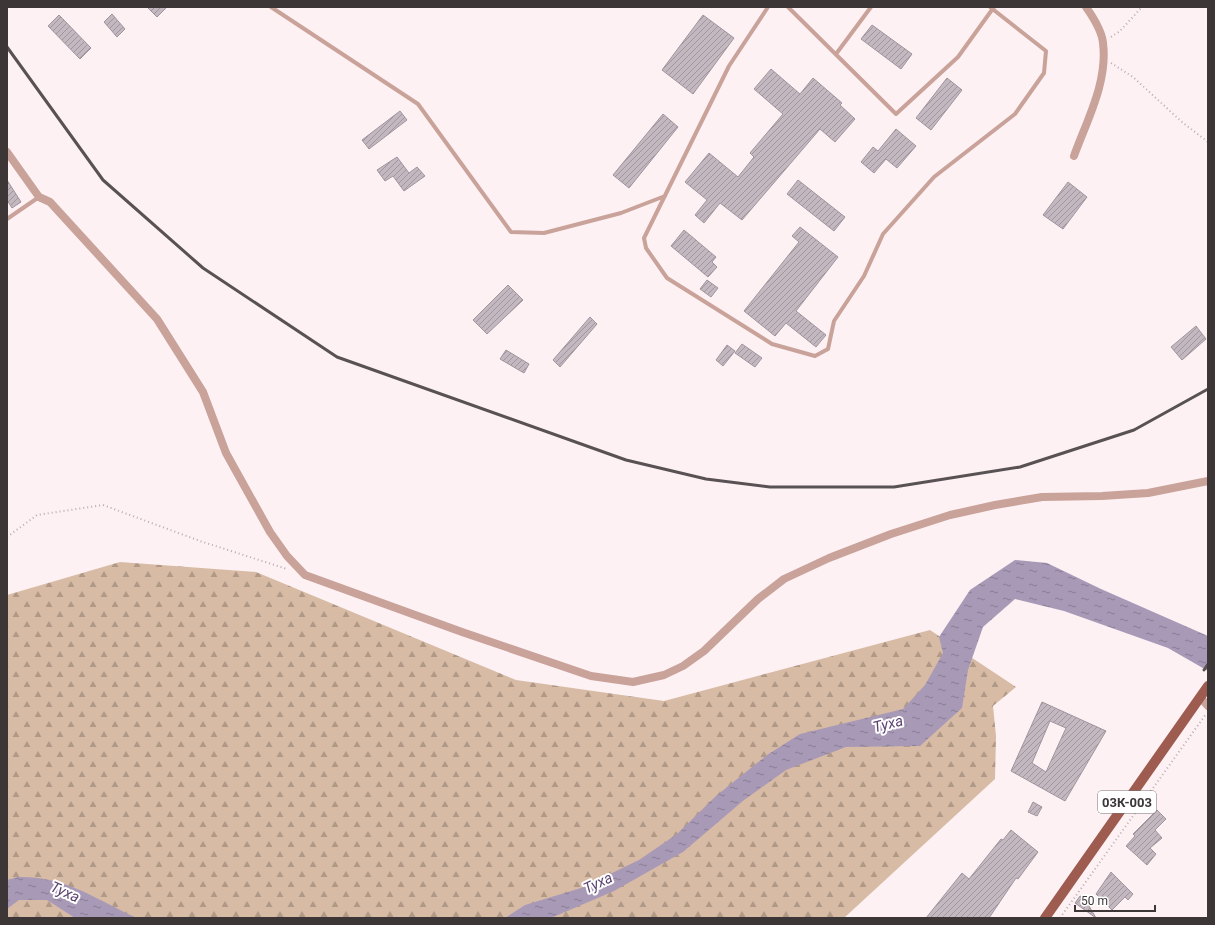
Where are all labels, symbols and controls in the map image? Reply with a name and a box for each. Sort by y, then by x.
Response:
water label: Туха [871,712,905,736]
road number: 03К-003 [1098,791,1156,813]
water label: Туха [581,868,616,898]
water label: Туха [48,878,83,906]
scale bar [1075,887,1155,913]
text: 50 m [1081,894,1108,908]

